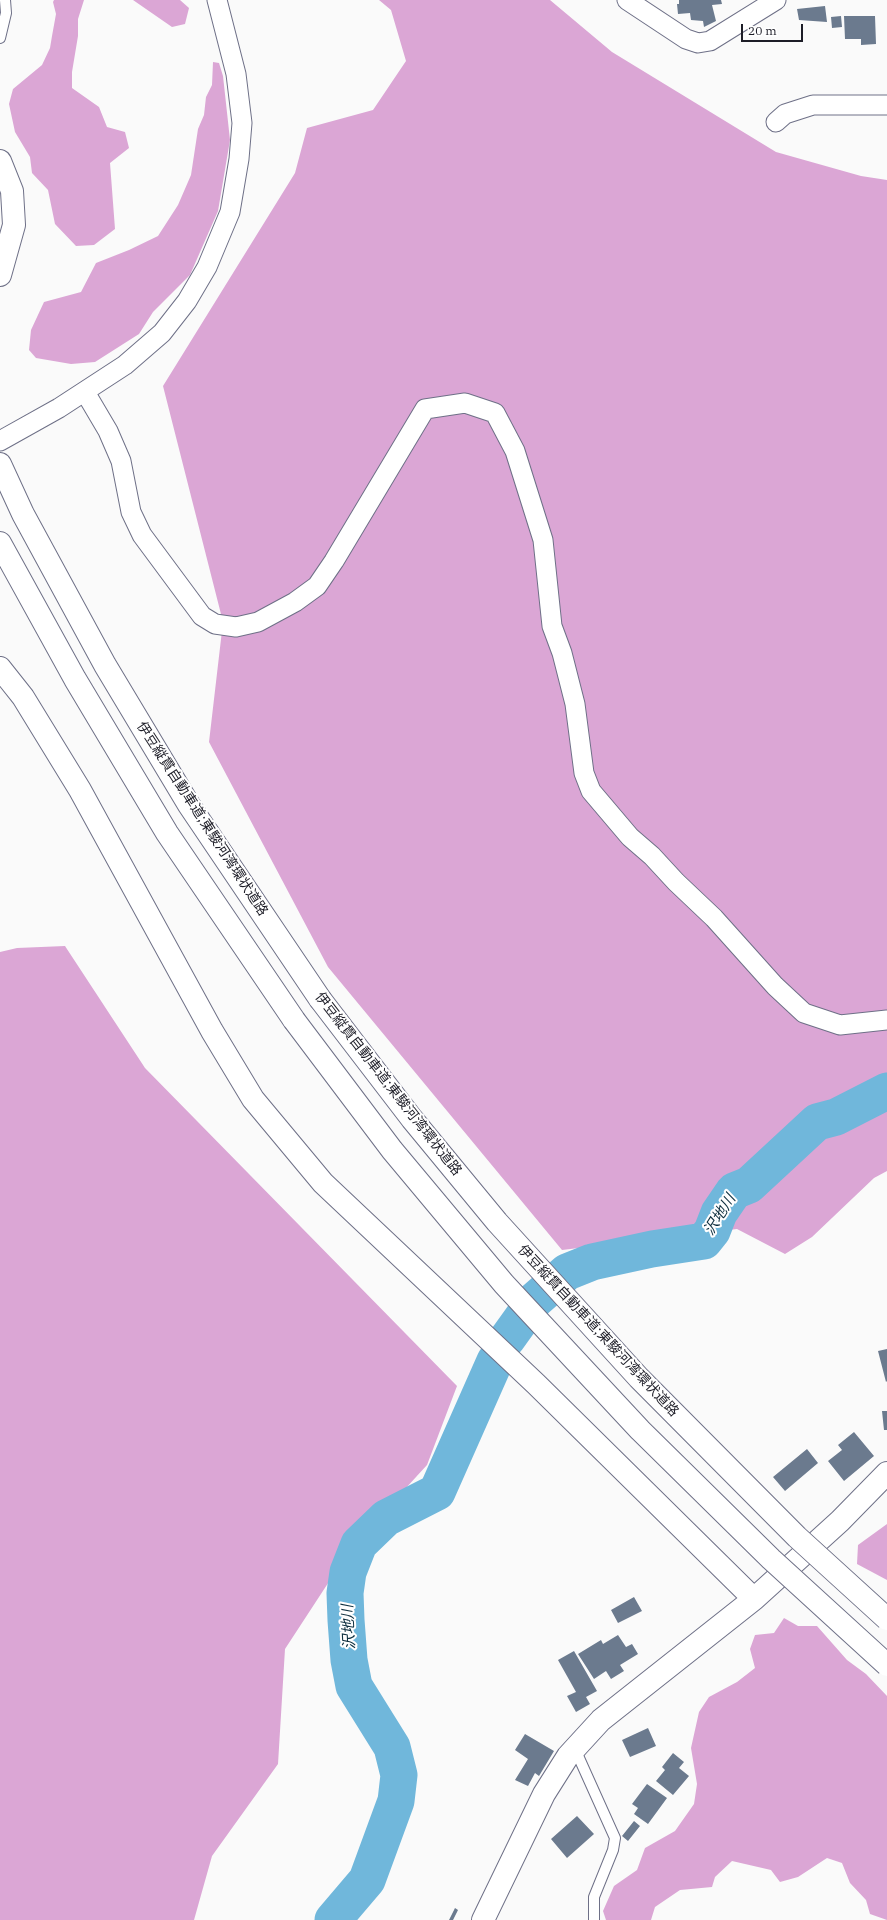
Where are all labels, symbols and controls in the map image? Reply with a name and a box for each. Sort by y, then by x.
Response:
scale bar [743,16,805,42]
text: 20 m [748,23,777,38]
street label: 伊豆縦貫自動車道;東駿河湾環状道路 [133,719,271,919]
street label: 伊豆縦貫自動車道;東駿河湾環状道路 [311,989,465,1179]
water label: 沢地川 [700,1191,740,1239]
street label: 伊豆縦貫自動車道;東駿河湾環状道路 [514,1242,682,1420]
water label: 沢地川 [339,1604,359,1650]

